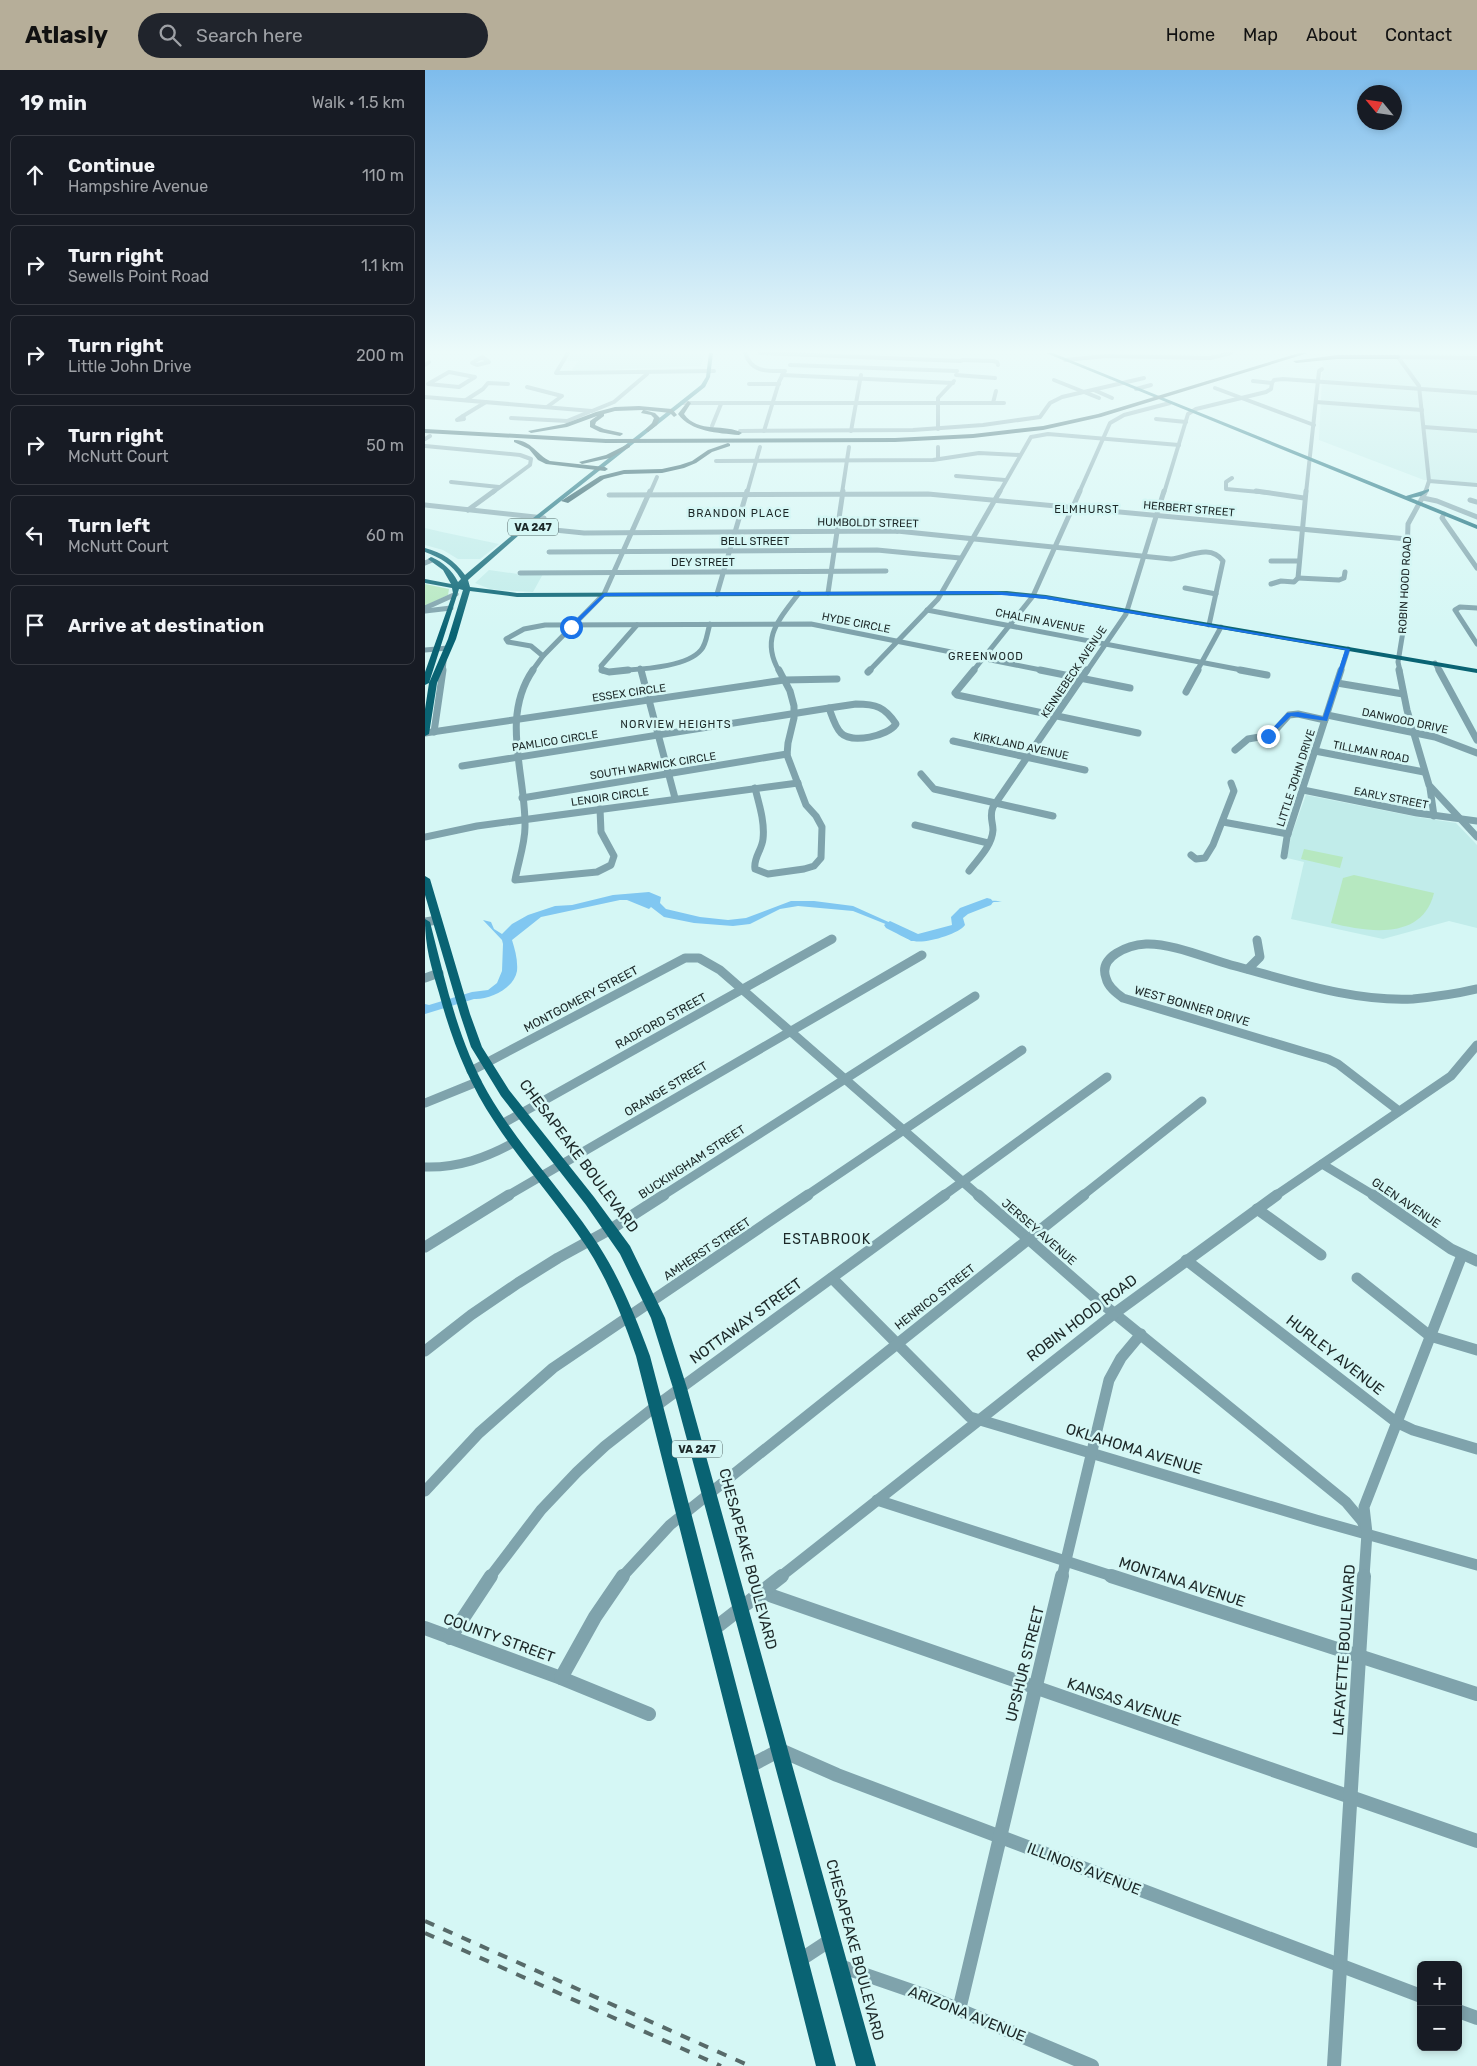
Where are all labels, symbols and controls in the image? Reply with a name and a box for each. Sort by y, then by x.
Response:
search box [138,13,488,58]
text: Atlasly [25,21,108,49]
icon: search [156,21,184,49]
text: Search here [196,24,303,47]
text: Home [1166,24,1215,46]
text: Map [1243,24,1278,46]
text: About [1306,24,1357,46]
text: Contact [1385,24,1452,46]
north arrow [1357,85,1402,130]
text: 19 min [20,90,87,115]
text: Walk · 1.5 km [312,93,405,112]
text: Continue [68,154,155,177]
icon: ahead [21,161,49,189]
text: 110 m [362,166,404,185]
text: Hampshire Avenue [68,177,208,196]
text: Turn right [68,244,163,267]
icon: right [21,251,49,279]
text: 1.1 km [361,256,404,275]
text: Sewells Point Road [68,267,209,286]
text: Turn right [68,334,163,357]
icon: right [21,341,49,369]
text: 200 m [356,346,404,365]
text: Little John Drive [68,357,191,376]
text: Turn right [68,424,163,447]
icon: right [21,431,49,459]
text: 50 m [366,436,404,455]
text: McNutt Court [68,447,169,466]
street label: HERBERT STREET [1143,499,1236,520]
district label: ELMHURST [1054,503,1120,516]
district label: BRANDON PLACE [688,507,790,520]
text: Turn left [68,514,150,537]
street label: HUMBOLDT STREET [817,516,919,530]
road number: VA 247 [508,518,558,536]
icon: left [21,521,49,549]
text: 60 m [366,526,404,545]
street label: BELL STREET [721,535,790,548]
street label: ROBIN HOOD ROAD [1396,536,1414,634]
text: McNutt Court [68,537,169,556]
street label: DEY STREET [671,556,736,569]
street label: CHALFIN AVENUE [994,606,1086,636]
street label: HYDE CIRCLE [821,610,892,636]
icon: arrive [21,611,49,639]
text: Arrive at destination [68,614,264,637]
route start [560,616,583,639]
street label: KENNEBECK AVENUE [1038,623,1110,720]
district label: GREENWOOD [948,650,1024,663]
street label: ESSEX CIRCLE [591,681,667,705]
street label: DANWOOD DRIVE [1361,705,1450,737]
district label: NORVIEW HEIGHTS [620,718,732,731]
route end [1257,725,1280,748]
street label: LITTLE JOHN DRIVE [1274,727,1318,828]
street label: PAMLICO CIRCLE [511,728,599,754]
street label: KIRKLAND AVENUE [972,730,1070,763]
street label: TILLMAN ROAD [1332,738,1410,766]
street label: SOUTH WARWICK CIRCLE [589,750,717,782]
street label: EARLY STREET [1353,784,1430,812]
street label: LENOIR CIRCLE [570,785,650,809]
street label: MONTGOMERY STREET [521,963,641,1035]
street label: WEST BONNER DRIVE [1133,983,1251,1029]
street label: RADFORD STREET [613,990,709,1052]
street label: ORANGE STREET [622,1059,710,1119]
street label: CHESAPEAKE BOULEVARD [516,1076,642,1236]
street label: BUCKINGHAM STREET [636,1122,748,1202]
street label: GLEN AVENUE [1369,1175,1443,1231]
street label: JERSEY AVENUE [999,1196,1079,1268]
street label: AMHERST STREET [661,1215,753,1283]
district label: ESTABROOK [783,1231,871,1248]
street label: HENRICO STREET [892,1261,978,1333]
street label: ROBIN HOOD ROAD [1023,1271,1141,1365]
street label: NOTTAWAY STREET [686,1274,806,1368]
street label: HURLEY AVENUE [1282,1311,1388,1399]
street label: OKLAHOMA AVENUE [1064,1420,1204,1478]
road number: VA 247 [672,1440,722,1458]
street label: CHESAPEAKE BOULEVARD [715,1466,781,1652]
street label: MONTANA AVENUE [1117,1553,1247,1611]
street label: LAFAYETTE BOULEVARD [1329,1564,1359,1736]
street label: UPSHUR STREET [1002,1604,1048,1724]
street label: COUNTY STREET [441,1609,557,1667]
street label: KANSAS AVENUE [1065,1674,1183,1730]
street label: ILLINOIS AVENUE [1024,1839,1144,1899]
street label: CHESAPEAKE BOULEVARD [822,1857,888,2043]
map controls [1417,1961,1462,2051]
button: + [1417,1961,1462,2006]
street label: ARIZONA AVENUE [906,1982,1028,2046]
button: − [1417,2006,1462,2051]

